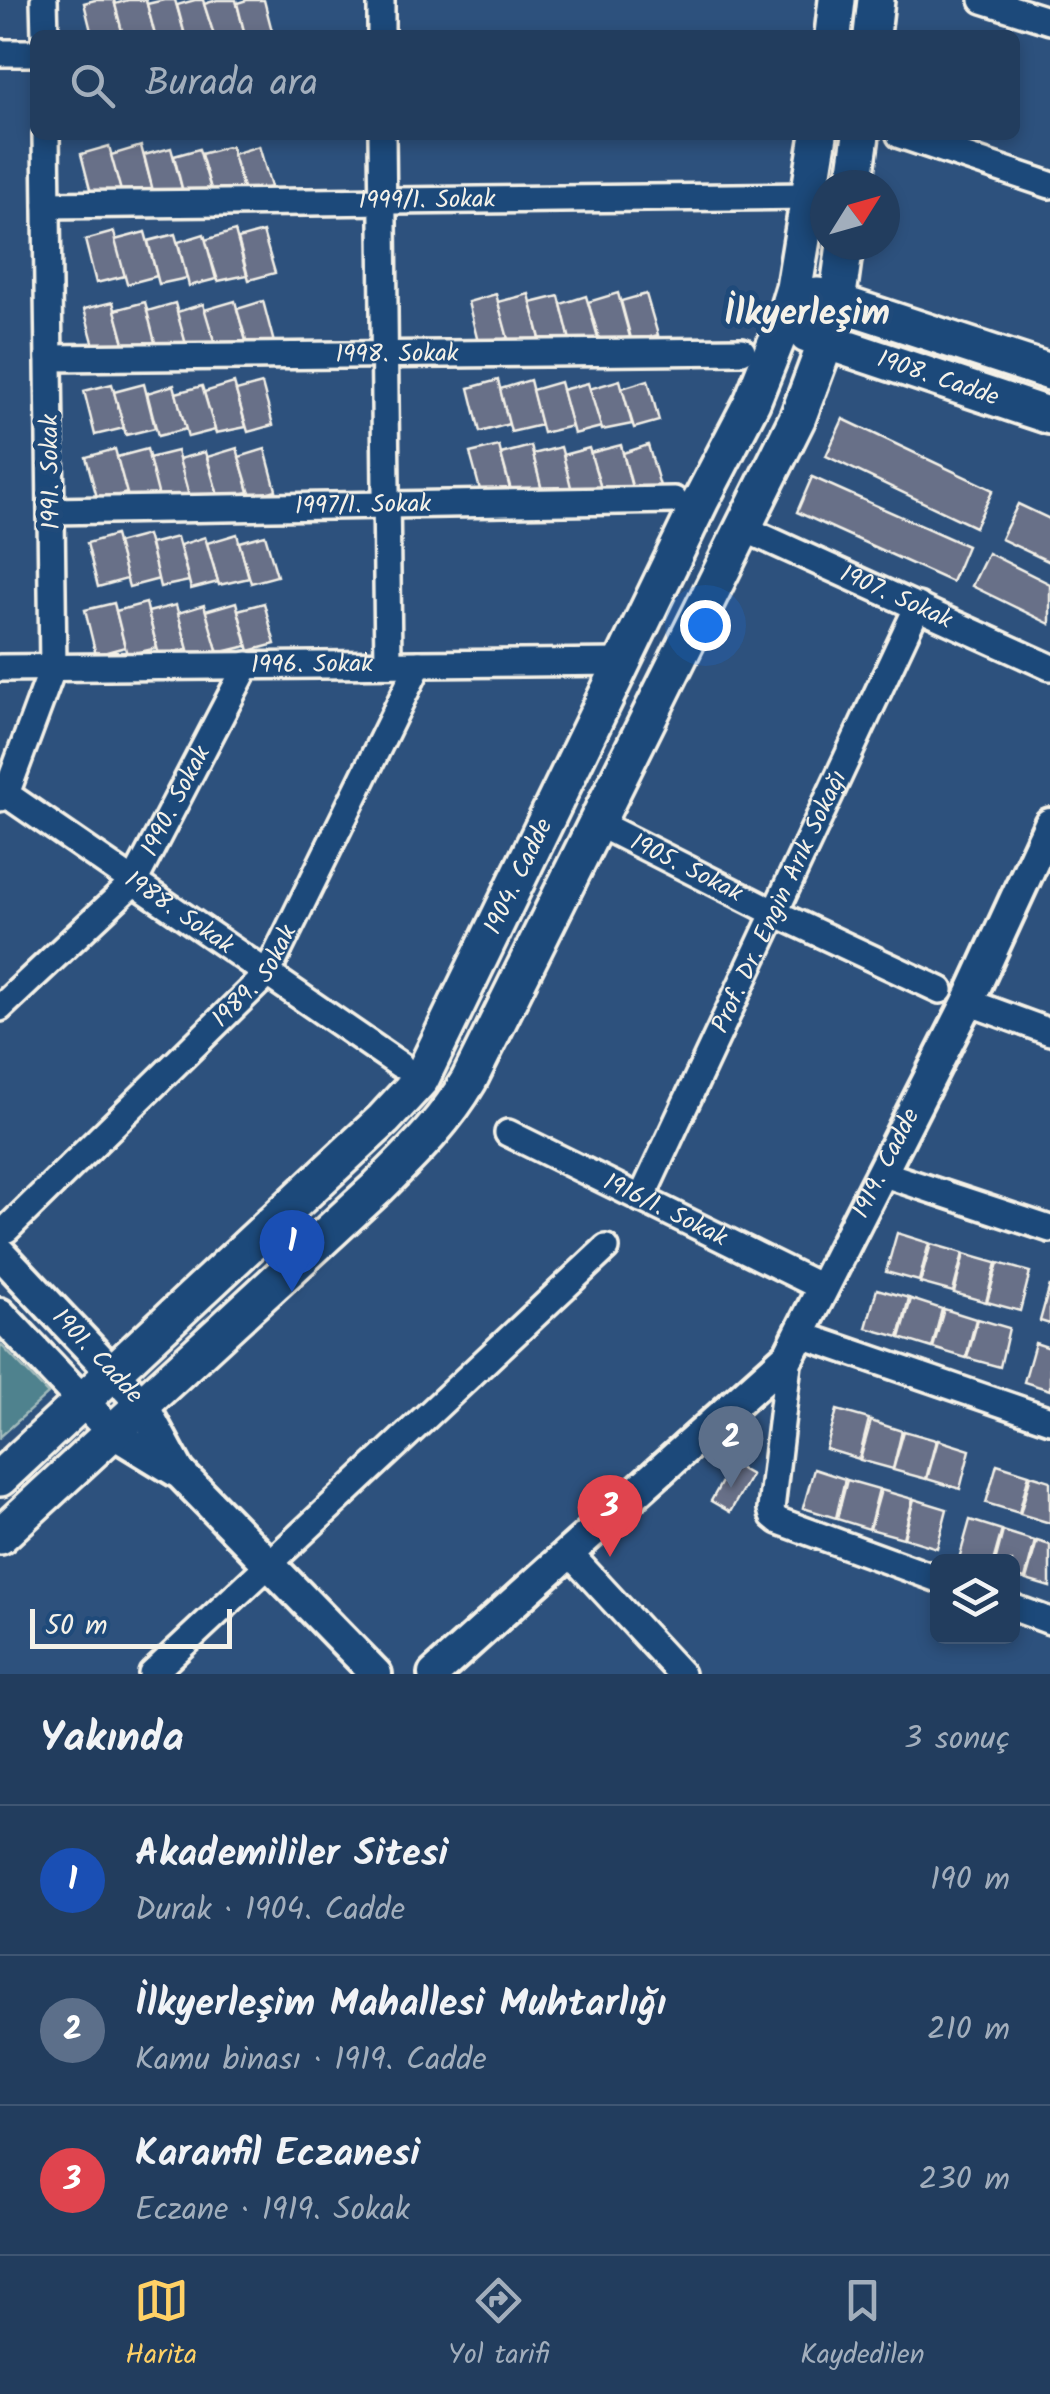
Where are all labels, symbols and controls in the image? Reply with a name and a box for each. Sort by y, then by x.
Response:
search box [30,30,1020,140]
text: Burada ara [145,55,318,115]
icon: search [65,58,120,113]
north arrow [810,170,900,260]
street label: 1999/1. Sokak [358,180,496,221]
district label: İlkyerleşim [724,287,890,343]
street label: 1998. Sokak [335,334,459,375]
street label: 1908. Cadde [872,340,1004,418]
street label: 1991. Sokak [30,413,72,530]
street label: 1997/1. Sokak [294,484,432,527]
street label: 1907. Sokak [833,554,959,640]
your location [680,600,731,651]
street label: 1996. Sokak [251,644,373,686]
street label: 1990. Sokak [130,738,222,864]
street label: Prof. Dr. Engin Arık Sokağı [701,764,859,1040]
street label: 1904. Cadde [474,811,564,942]
street label: 1905. Sokak [623,823,750,914]
street label: 1988. Sokak [116,861,242,965]
street label: 1989. Sokak [202,918,308,1038]
street label: 1919. Cadde [841,1101,931,1226]
street label: 1916/1. Sokak [596,1163,734,1258]
pin: 1 [260,1210,324,1292]
street label: 1901. Cadde [42,1299,153,1414]
pin: 2 [698,1406,764,1488]
pin: 3 [578,1474,642,1557]
map controls [930,1554,1020,1644]
button: layers [930,1554,1020,1644]
scale bar [30,1604,232,1648]
text: 50 m [45,1604,108,1649]
text: Yakında [40,1706,184,1773]
text: 3 sonuç [904,1714,1010,1765]
text: Akademililer Sitesi [135,1825,448,1885]
text: 1 [68,1855,77,1906]
text: 190 m [930,1855,1010,1906]
text: Durak · 1904. Cadde [135,1885,405,1936]
text: İlkyerleşim Mahallesi Muhtarlığı [135,1975,666,2035]
text: 2 [63,2005,82,2056]
text: 210 m [927,2005,1010,2056]
text: Kamu binası · 1919. Cadde [135,2035,487,2086]
text: Karanfil Eczanesi [135,2125,420,2185]
text: 3 [64,2155,81,2206]
text: 230 m [919,2155,1010,2206]
text: Eczane · 1919. Sokak [135,2185,410,2236]
tab: Harita [125,2273,197,2378]
tab: Yol tarifi [448,2273,549,2378]
tab: Kaydedilen [800,2273,925,2378]

